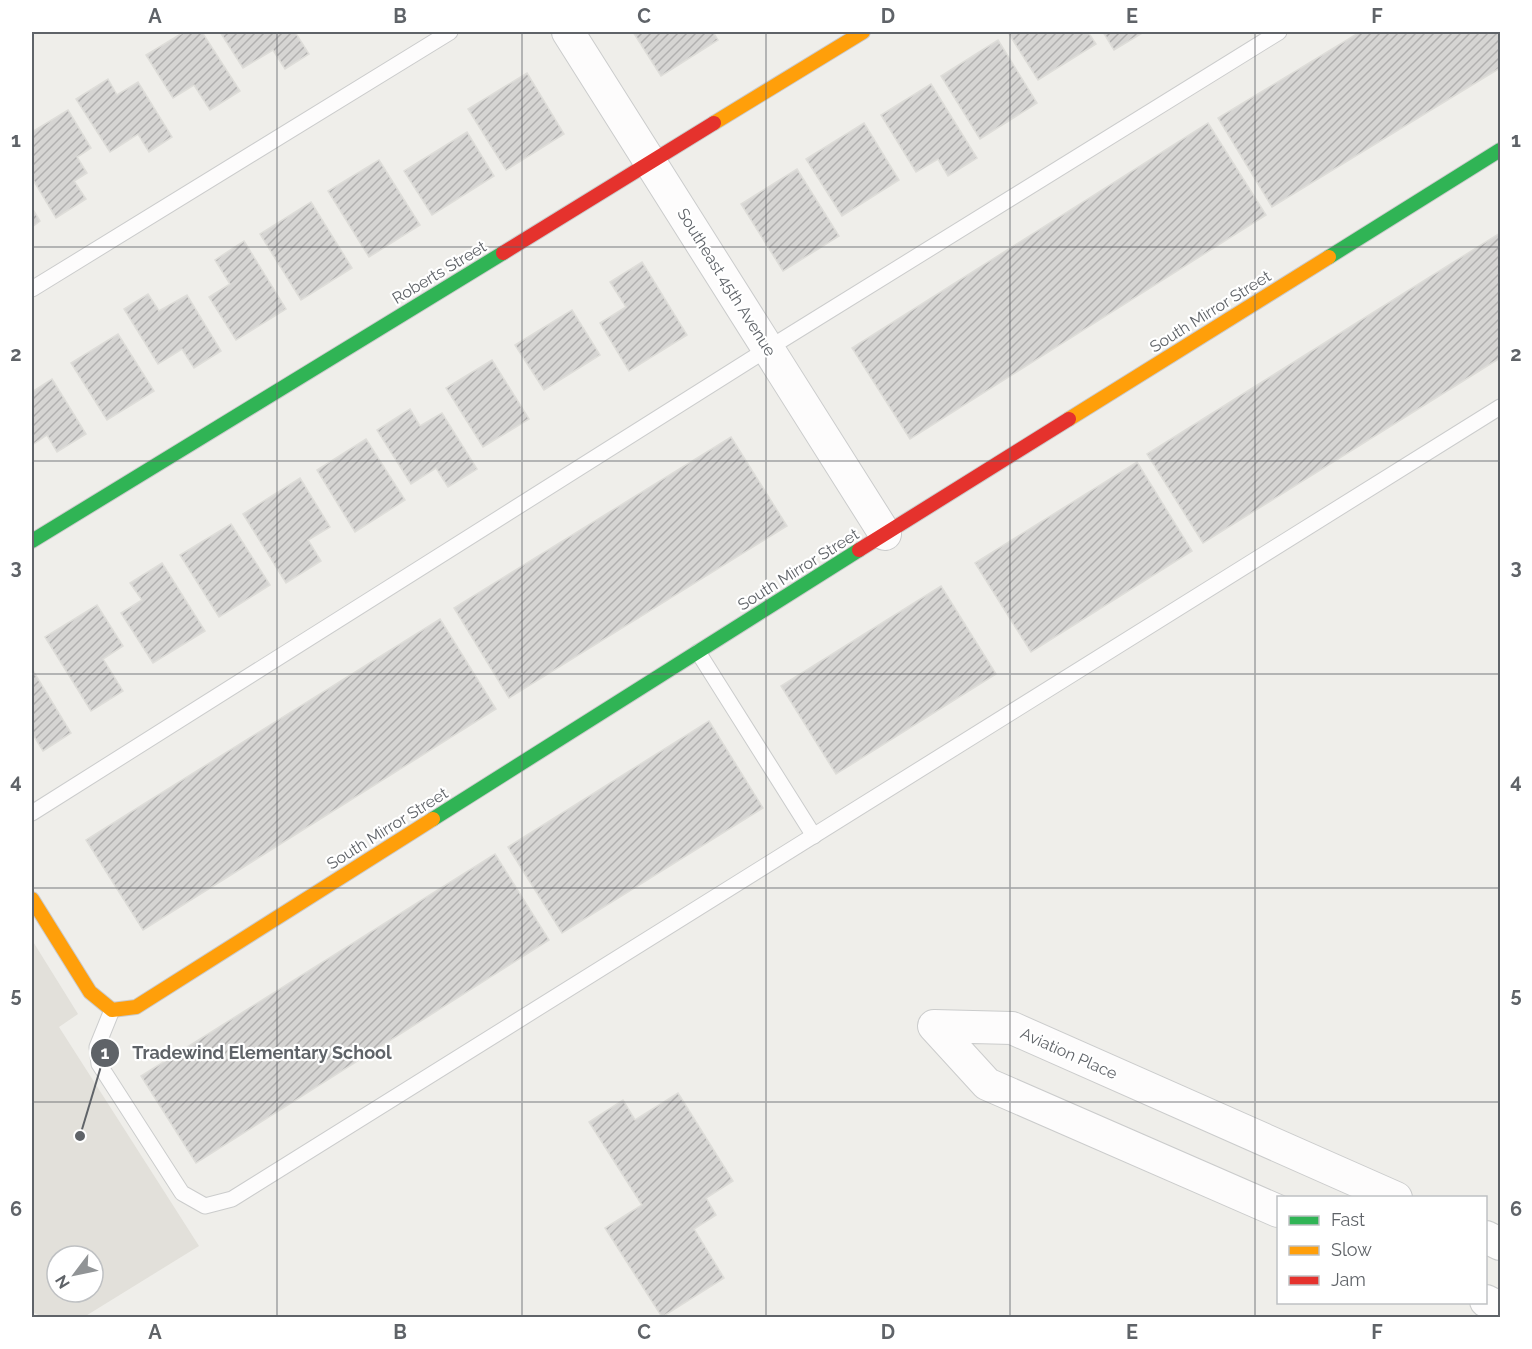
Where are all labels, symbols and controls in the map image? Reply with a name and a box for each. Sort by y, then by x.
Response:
text: A [148,4,162,28]
text: B [393,4,407,28]
text: C [637,4,651,28]
text: D [881,4,895,28]
text: E [1126,4,1138,28]
text: F [1371,4,1383,28]
text: 1 [11,128,21,152]
text: 1 [1511,128,1521,152]
street label: Southeast 45th Avenue [673,205,780,360]
street label: Roberts Street [389,237,490,308]
street label: South Mirror Street [1146,266,1275,356]
text: 2 [10,342,22,366]
text: 2 [1510,342,1522,366]
street label: South Mirror Street [734,524,863,614]
text: 3 [10,555,22,579]
text: 3 [1510,555,1522,579]
text: 4 [10,769,22,793]
text: 4 [1510,769,1522,793]
street label: South Mirror Street [323,783,452,873]
text: 5 [10,983,22,1007]
text: 5 [1510,983,1522,1007]
street label: Aviation Place [1017,1024,1120,1083]
callout: Tradewind Elementary School [90,1035,404,1071]
text: 1 [101,1042,110,1063]
text: Tradewind Elementary School [132,1042,392,1063]
legend [1277,1196,1487,1304]
text: 6 [10,1197,22,1221]
text: 6 [1510,1197,1522,1221]
text: Fast [1331,1209,1365,1230]
text: Slow [1331,1239,1372,1260]
north arrow [45,1244,105,1304]
text: Jam [1331,1269,1366,1290]
text: N [51,1271,74,1292]
text: A [148,1320,162,1344]
text: B [393,1320,407,1344]
text: C [637,1320,651,1344]
text: D [881,1320,895,1344]
text: E [1126,1320,1138,1344]
text: F [1371,1320,1383,1344]

